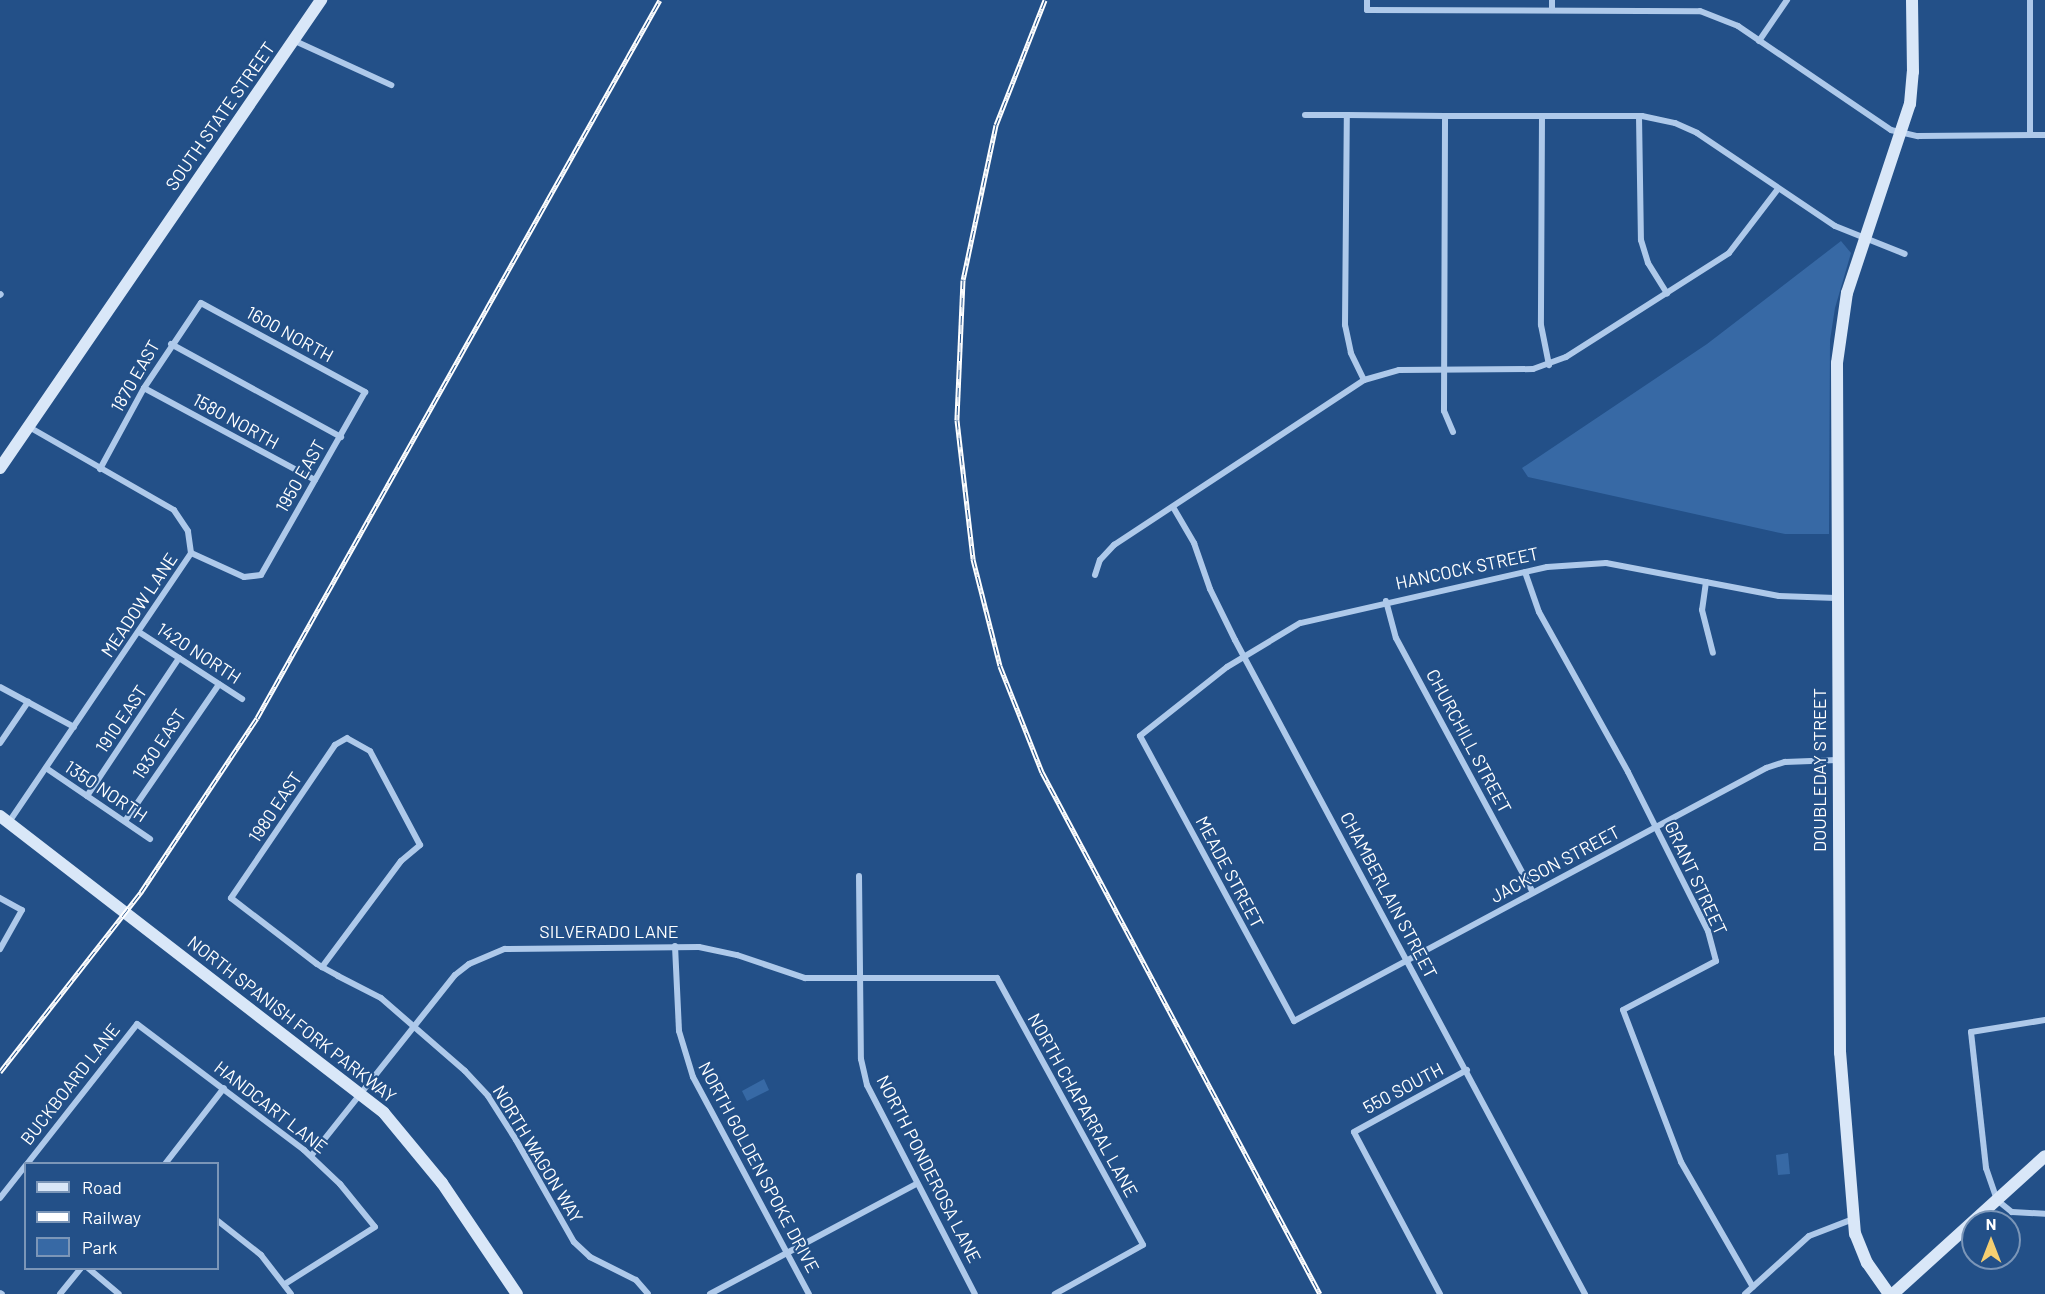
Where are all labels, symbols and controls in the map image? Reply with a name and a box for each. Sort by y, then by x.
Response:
street label: SOUTH STATE STREET [161,38,279,194]
street label: 1600 NORTH [243,301,337,367]
street label: 1870 EAST [106,336,164,416]
street label: 1580 NORTH [189,389,283,453]
street label: 1950 EAST [271,436,329,516]
street label: HANCOCK STREET [1393,542,1541,594]
street label: MEADOW LANE [96,549,182,661]
street label: 1420 NORTH [153,618,245,688]
street label: CHURCHILL STREET [1422,665,1516,817]
street label: 1910 EAST [91,681,151,757]
street label: DOUBLEDAY STREET [1808,688,1830,852]
street label: 1930 EAST [128,705,190,783]
street label: 1350 NORTH [61,755,151,827]
street label: 1980 EAST [244,768,306,846]
street label: CHAMBERLAIN STREET [1336,808,1442,982]
street label: MEADE STREET [1191,812,1269,932]
street label: GRANT STREET [1660,818,1732,938]
street label: JACKSON STREET [1487,821,1623,907]
street label: SILVERADO LANE [539,920,679,942]
street label: NORTH SPANISH FORK PARKWAY [184,931,400,1107]
street label: NORTH CHAPARRAL LANE [1023,1009,1143,1201]
street label: BUCKBOARD LANE [16,1019,124,1149]
street label: HANDCART LANE [210,1056,332,1158]
street label: NORTH GOLDEN SPOKE DRIVE [694,1058,824,1276]
street label: 550 SOUTH [1359,1058,1447,1118]
street label: NORTH PONDEROSA LANE [872,1072,986,1266]
street label: NORTH WAGON WAY [488,1081,588,1227]
legend [24,1162,219,1270]
text: Road [82,1176,122,1198]
text: Railway [82,1206,141,1228]
north arrow [1961,1210,2021,1270]
text: N [1986,1214,1996,1233]
text: Park [82,1236,117,1258]

